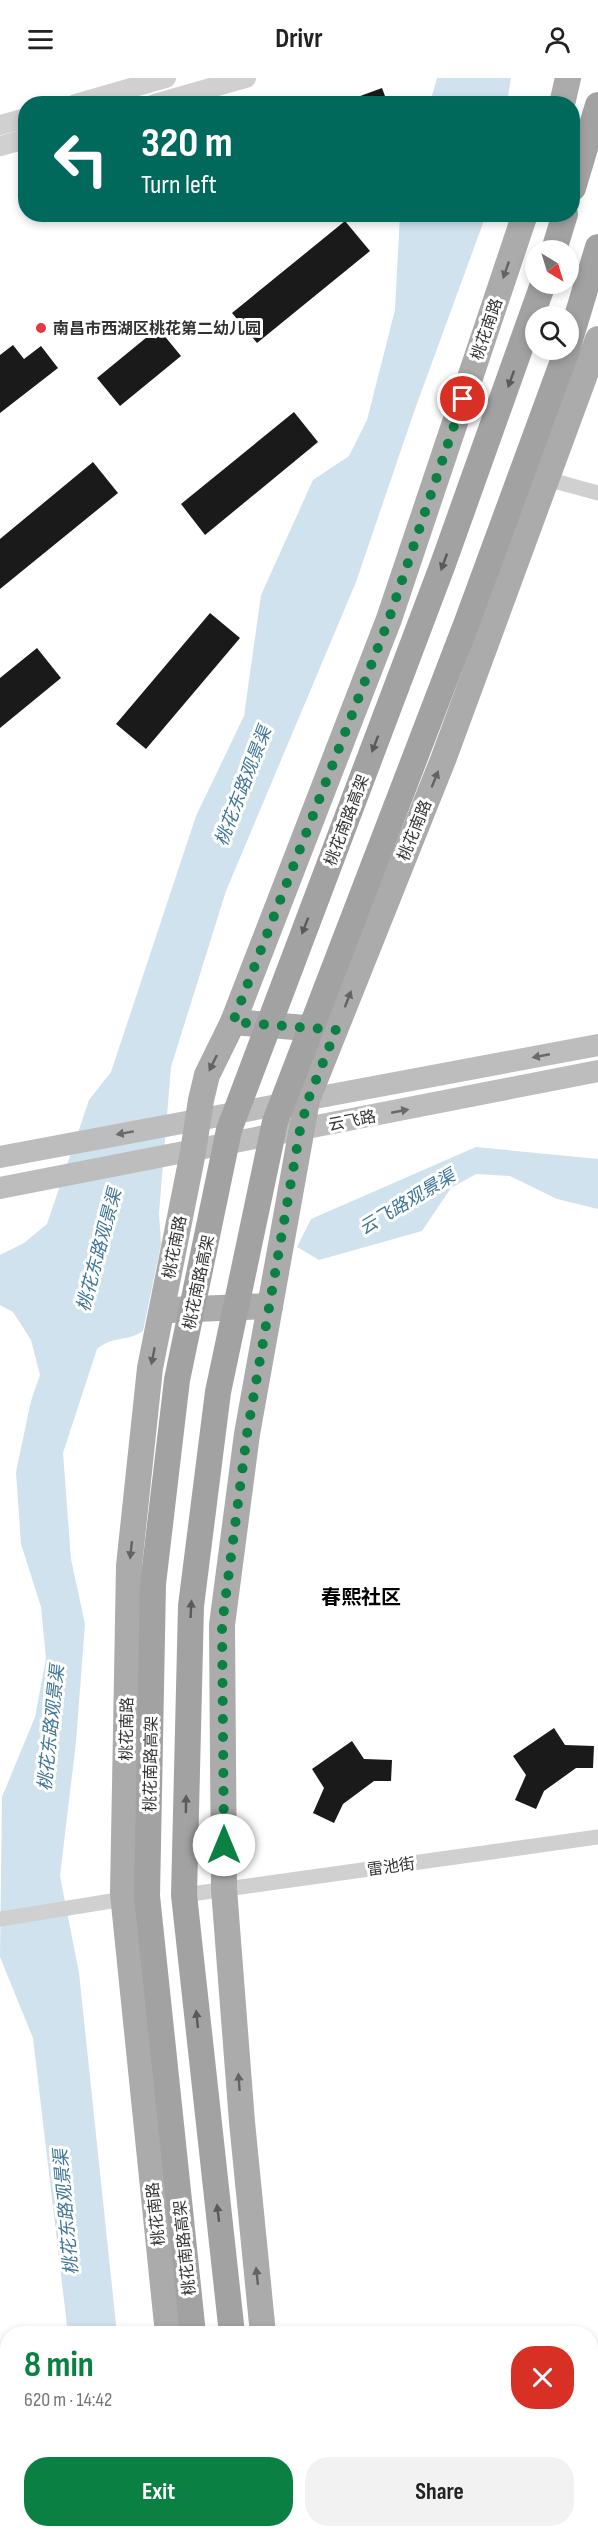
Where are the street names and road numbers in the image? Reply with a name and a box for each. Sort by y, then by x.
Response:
street label: 桃花南路 [468,296,507,363]
street label: 桃花南路高架 [321,772,373,869]
street label: 桃花南路 [395,797,436,864]
street label: 云飞路 [327,1108,378,1135]
street label: 桃花南路 [160,1214,191,1281]
street label: 桃花南路高架 [180,1233,219,1331]
street label: 桃花南路 [117,1697,138,1761]
street label: 桃花南路高架 [141,1716,162,1812]
street label: 雷池街 [366,1855,416,1880]
street label: 桃花南路 [144,2181,169,2247]
street label: 桃花南路高架 [171,2199,200,2297]

